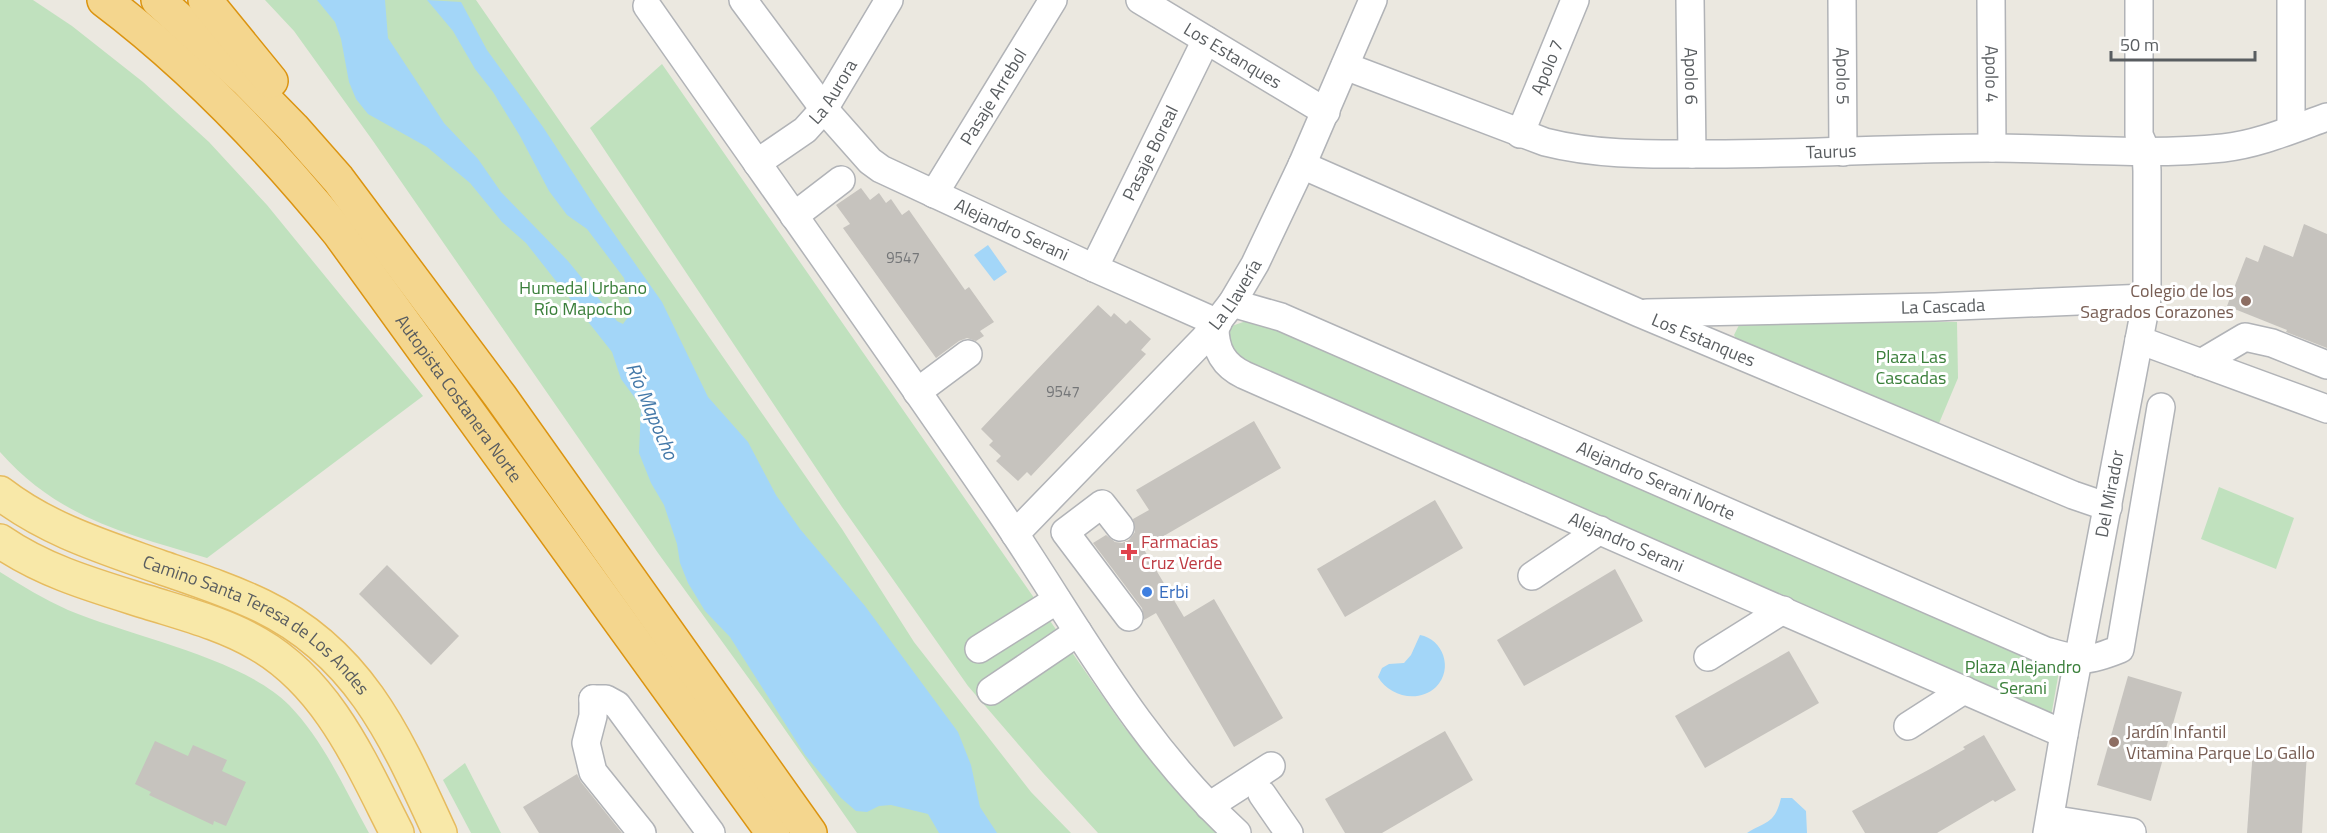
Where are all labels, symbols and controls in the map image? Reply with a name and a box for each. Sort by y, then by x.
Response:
street label: Los Estanques [1179,15,1287,95]
scale bar [2111,24,2255,62]
text: 50 m [2120,31,2159,58]
street label: Apolo 7 [1523,35,1570,99]
street label: Pasaje Arrebol [953,43,1033,150]
street label: Apolo 4 [1978,45,2006,103]
street label: Apolo 6 [1678,47,1705,105]
street label: Apolo 5 [1829,47,1857,105]
street label: La Aurora [802,54,864,130]
street label: Pasaje Boreal [1115,101,1185,205]
street label: Taurus [1805,137,1857,165]
street label: Alejandro Serani [950,191,1074,268]
house number: 9547 [886,246,920,269]
street label: La Llavería [1202,254,1268,336]
park label: Humedal Urbano Río Mapocho [519,274,647,322]
place label: Colegio de los Sagrados Corazones [2080,277,2234,325]
street label: La Cascada [1901,291,1986,321]
marker: Colegio de los Sagrados Corazones [2239,294,2253,308]
street label: Los Estanques [1648,306,1760,373]
street label: Autopista Costanera Norte [389,309,529,488]
park label: Plaza Las Cascadas [1875,343,1947,391]
water label: Río Mapocho [618,357,687,465]
house number: 9547 [1046,380,1080,403]
street label: Alejandro Serani Norte [1572,434,1740,527]
street label: Del Mirador [2088,448,2131,540]
street label: Alejandro Serani [1564,505,1688,579]
place label: Farmacias Cruz Verde [1141,528,1222,576]
marker: Farmacias Cruz Verde [1122,545,1136,559]
street label: Camino Santa Teresa de Los Andes [139,548,376,700]
place label: Erbi [1159,578,1189,605]
marker: Erbi [1140,585,1154,599]
park label: Plaza Alejandro Serani [1965,653,2081,701]
place label: Jardín Infantil Vitamina Parque Lo Gallo [2126,718,2315,766]
marker: Jardín Infantil Vitamina Parque Lo Gallo [2107,735,2121,749]

